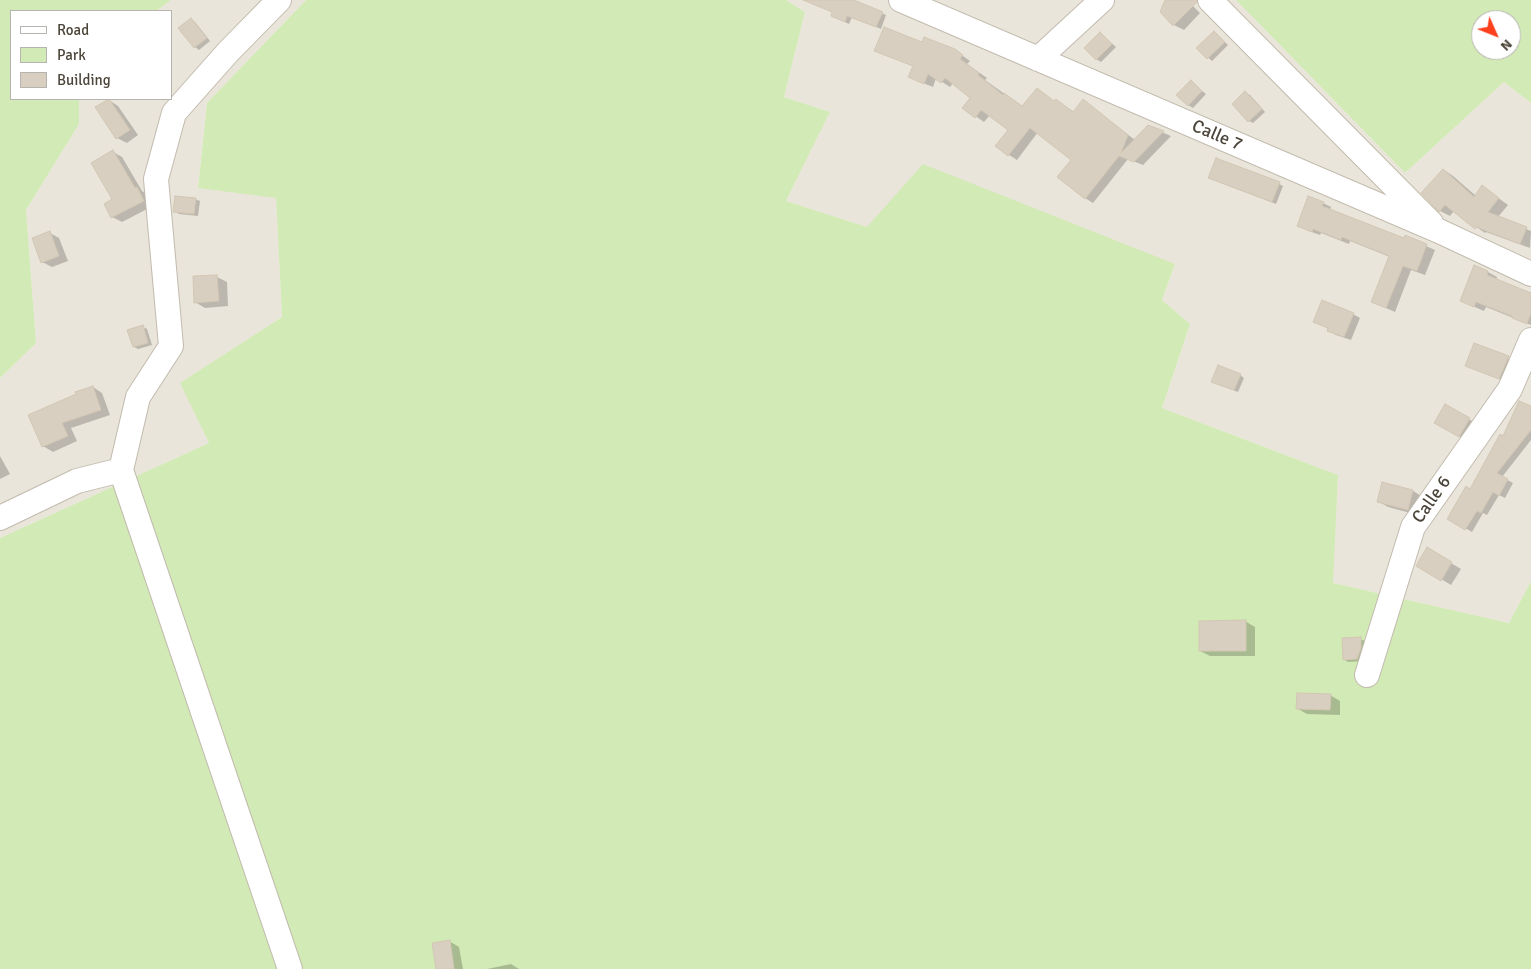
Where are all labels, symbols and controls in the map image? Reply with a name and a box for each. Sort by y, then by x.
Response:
legend [10,10,172,100]
north arrow [1471,10,1521,60]
text: Road [57,21,89,39]
text: N [1497,36,1516,54]
text: Park [57,46,86,64]
text: Building [57,71,111,89]
street label: Calle 7 [1188,116,1246,156]
street label: Calle 6 [1408,472,1456,528]

